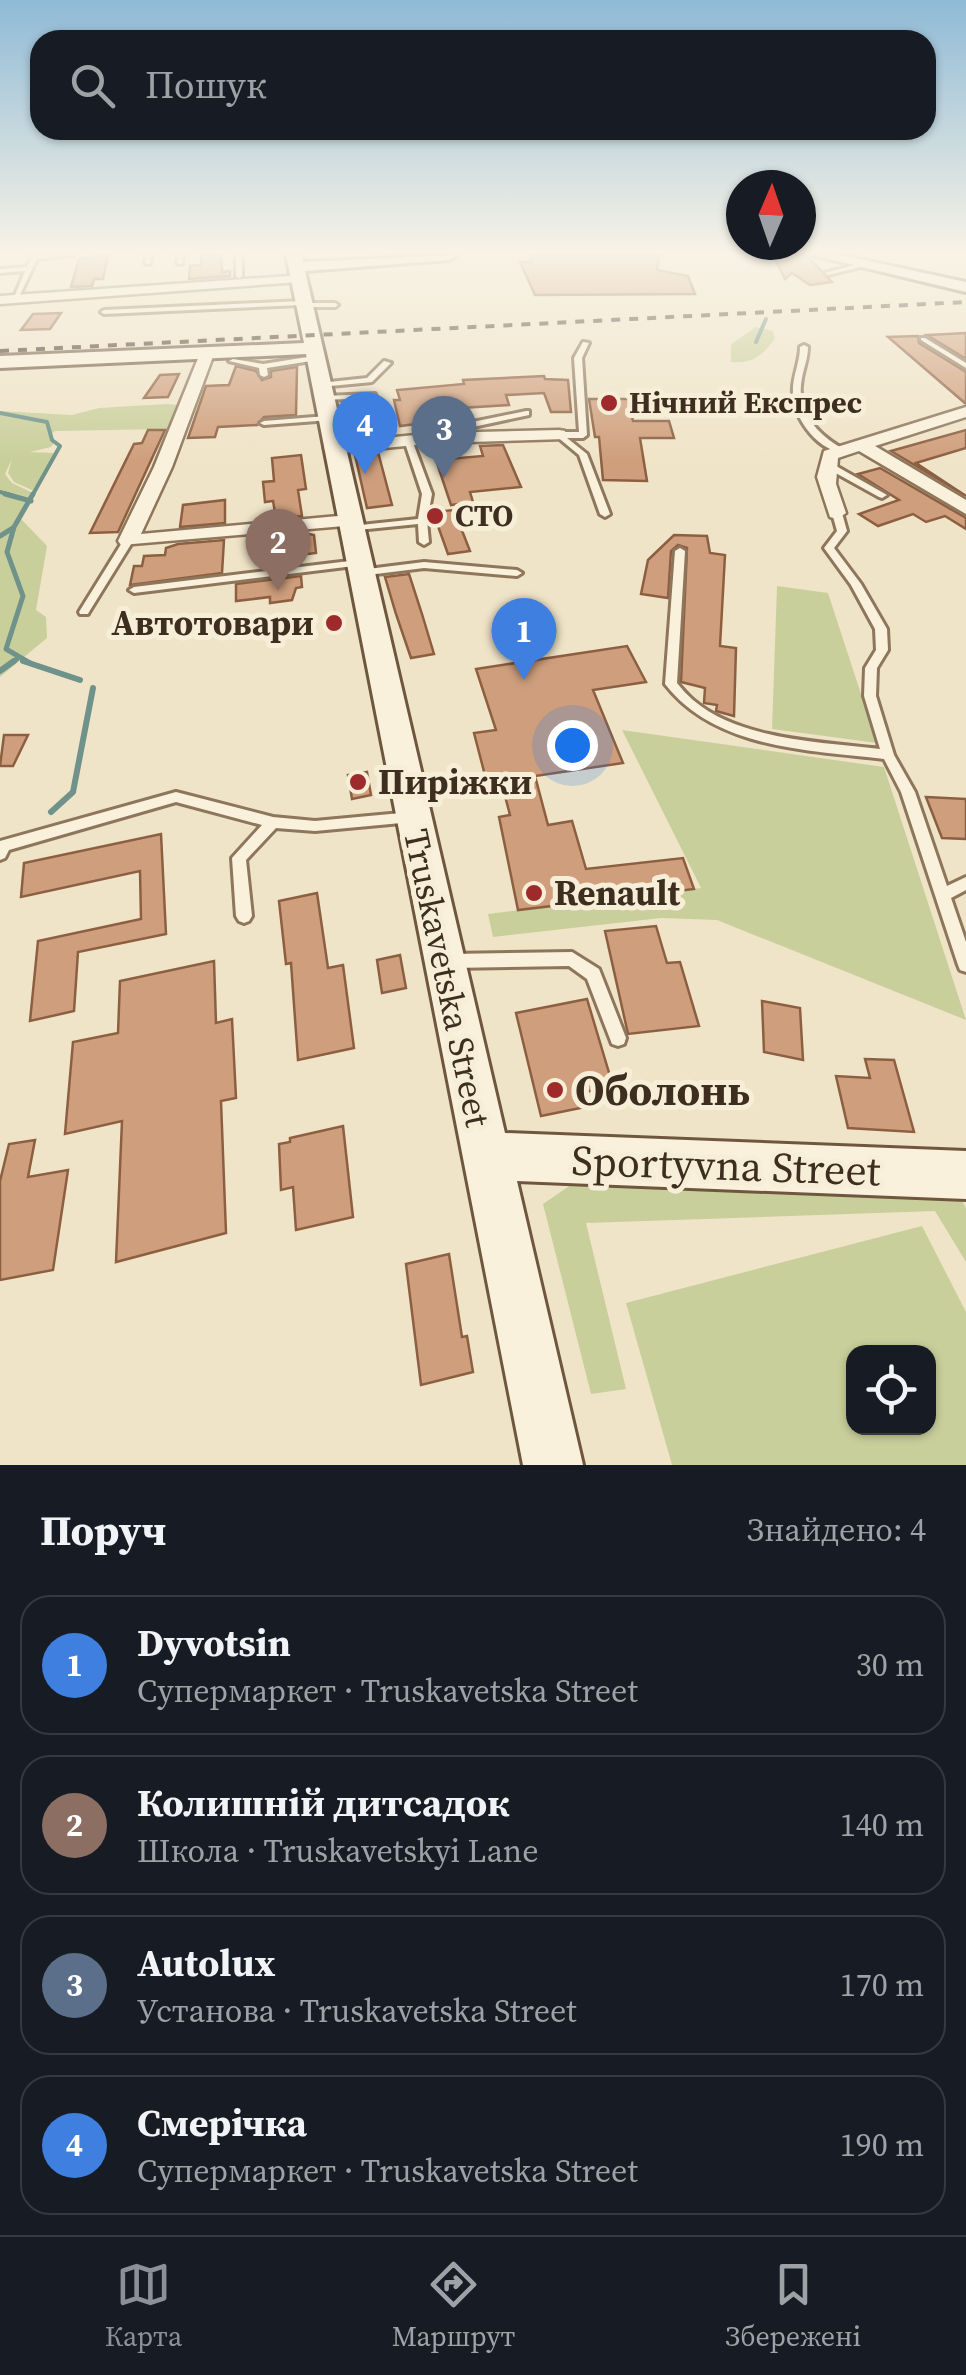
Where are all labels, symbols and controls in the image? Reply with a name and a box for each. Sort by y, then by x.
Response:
search box [30,30,936,140]
icon: search [65,58,120,113]
text: Пошук [145,59,267,111]
north arrow [726,170,816,260]
place label: Нічний Експрес [629,382,862,423]
pin: 4 [332,392,398,474]
marker: Нічний Експрес [598,392,620,414]
pin: 3 [412,396,476,478]
place label: СТО [455,495,513,536]
marker: СТО [424,505,446,527]
pin: 2 [246,508,310,591]
pin: 1 [492,598,556,680]
place label: Автотовари [111,599,314,647]
marker: Автотовари [323,612,345,634]
your location [547,720,598,771]
place label: Пиріжки [378,758,532,806]
marker: Пиріжки [347,771,369,793]
street label: Truskavetska Street [392,825,502,1132]
place label: Renault [554,869,681,917]
marker: Renault [523,882,545,904]
place label: Оболонь [575,1061,750,1119]
marker: Оболонь [544,1079,566,1101]
street label: Sportyvna Street [570,1131,882,1199]
map controls [846,1345,936,1435]
button: locate [846,1345,936,1435]
text: Поруч [40,1501,166,1559]
text: Знайдено: 4 [747,1508,926,1552]
text: Dyvotsin [137,1617,291,1669]
text: 1 [66,1643,83,1687]
text: 30 m [856,1643,924,1687]
text: Супермаркет · Truskavetska Street [137,1669,638,1713]
text: Колишній дитсадок [137,1777,509,1829]
text: 2 [66,1803,83,1847]
text: 140 m [840,1803,924,1847]
text: Школа · Truskavetskyi Lane [137,1829,539,1873]
text: Autolux [137,1937,275,1989]
text: 3 [66,1963,83,2007]
text: 170 m [840,1963,924,2007]
text: Установа · Truskavetska Street [137,1989,577,2033]
text: Смерічка [137,2097,307,2149]
text: 4 [66,2123,83,2167]
text: 190 m [840,2123,924,2167]
text: Супермаркет · Truskavetska Street [137,2149,638,2193]
tab: Карта [105,2257,182,2355]
tab: Маршрут [392,2257,515,2355]
tab: Збережені [725,2257,861,2355]

